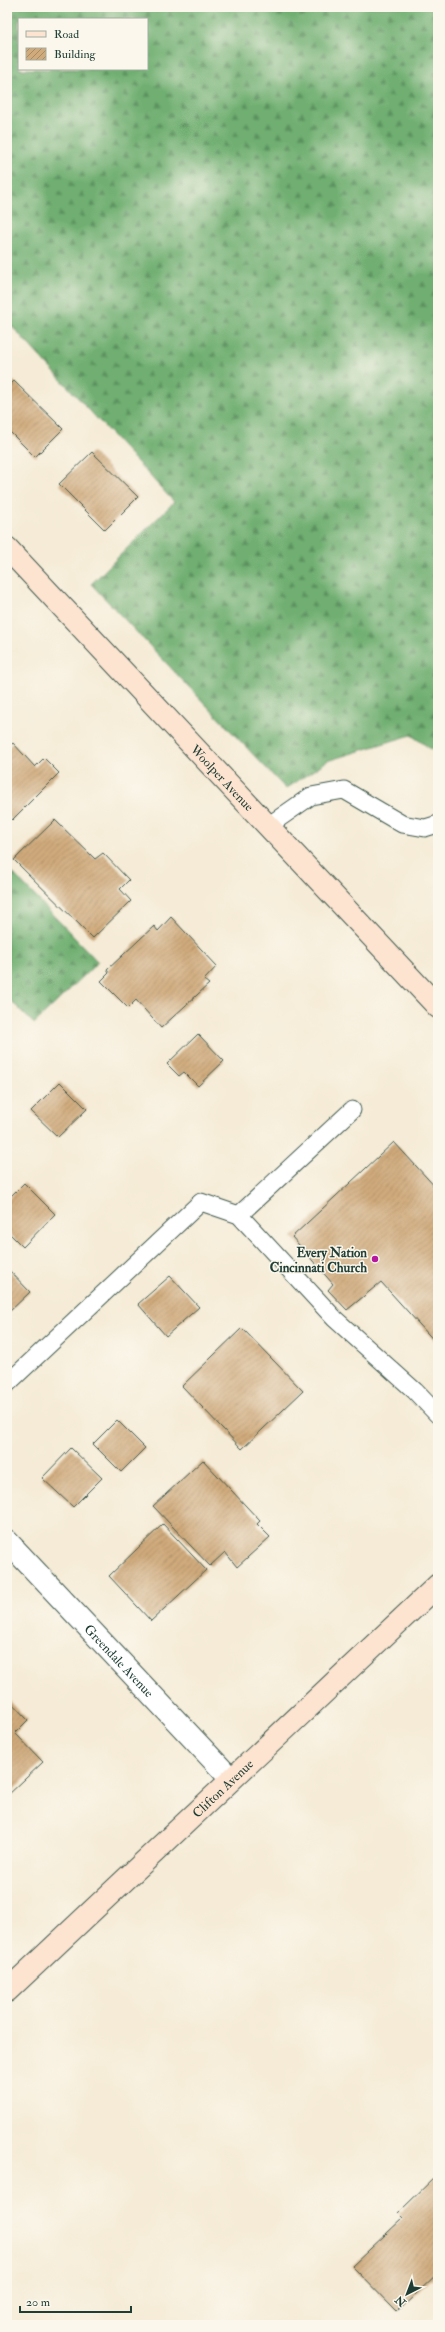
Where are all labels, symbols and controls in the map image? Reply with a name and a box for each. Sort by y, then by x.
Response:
legend [18,18,148,70]
text: Road [54,27,79,42]
text: Building [54,47,97,62]
street label: Woolper Avenue [186,741,257,815]
place label: Every Nation Cincinnati Church [270,1245,367,1276]
marker: Every Nation Cincinnati Church [370,1254,380,1264]
street label: Greendale Avenue [81,1621,157,1701]
street label: Clifton Avenue [189,1756,257,1821]
north arrow [387,2274,427,2314]
scale bar [20,2288,131,2314]
text: N [392,2292,409,2310]
text: 20 m [26,2295,51,2310]

